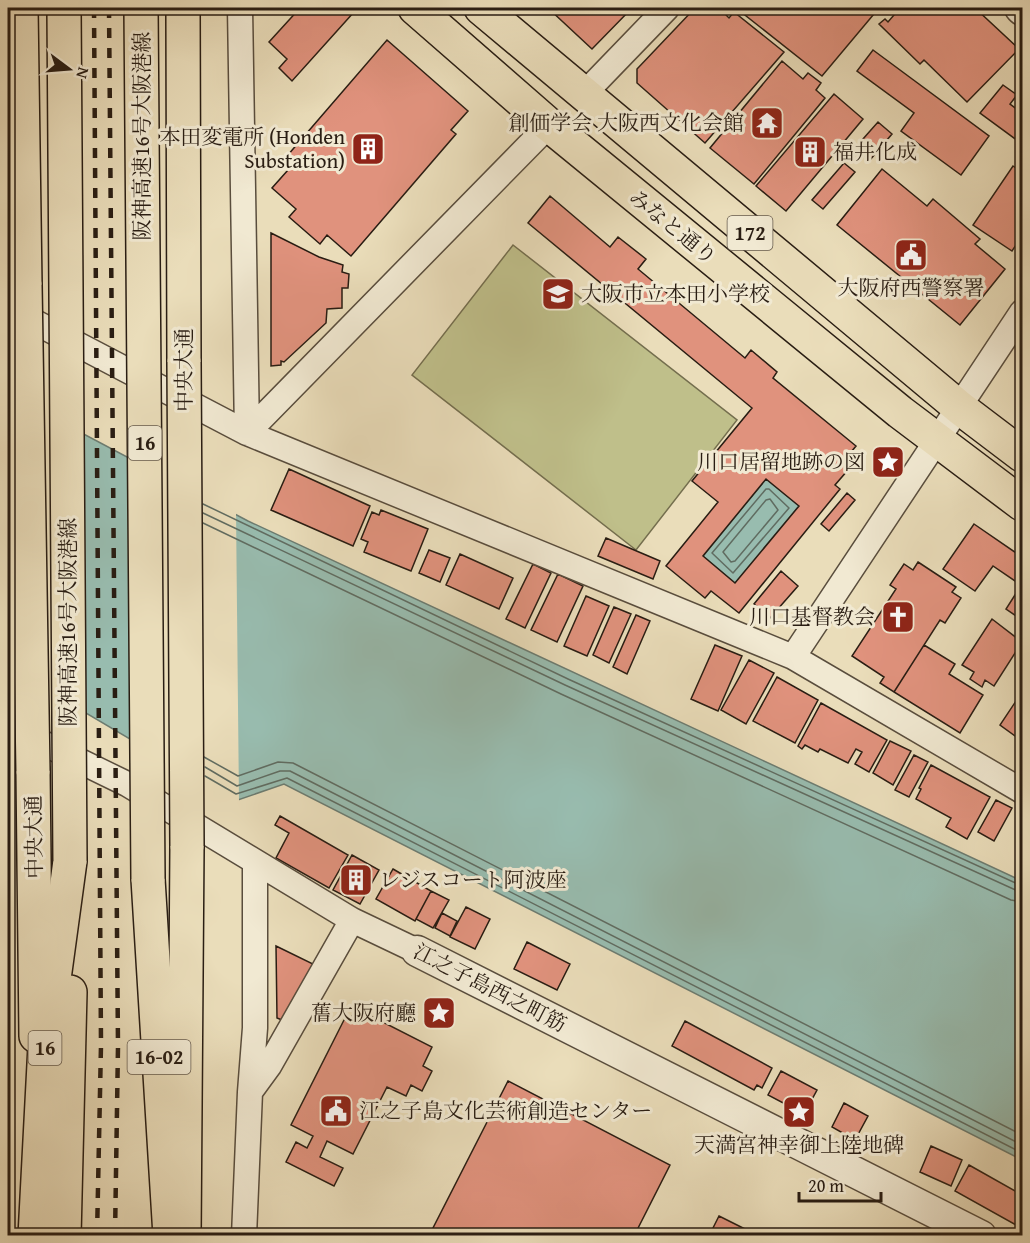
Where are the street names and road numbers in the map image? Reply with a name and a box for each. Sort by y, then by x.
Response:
street label: 阪神高速16号大阪港線 [126,31,157,241]
street label: みなと通り [623,182,724,272]
road number: 172 [728,216,772,250]
street label: 中央大通 [168,328,199,412]
road number: 16 [128,426,162,460]
street label: 阪神高速16号大阪港線 [52,517,83,727]
street label: 中央大通 [17,795,50,879]
street label: 江之子島西之町筋 [408,936,572,1040]
road number: 16 [28,1031,62,1065]
road number: 16-02 [128,1040,190,1074]

